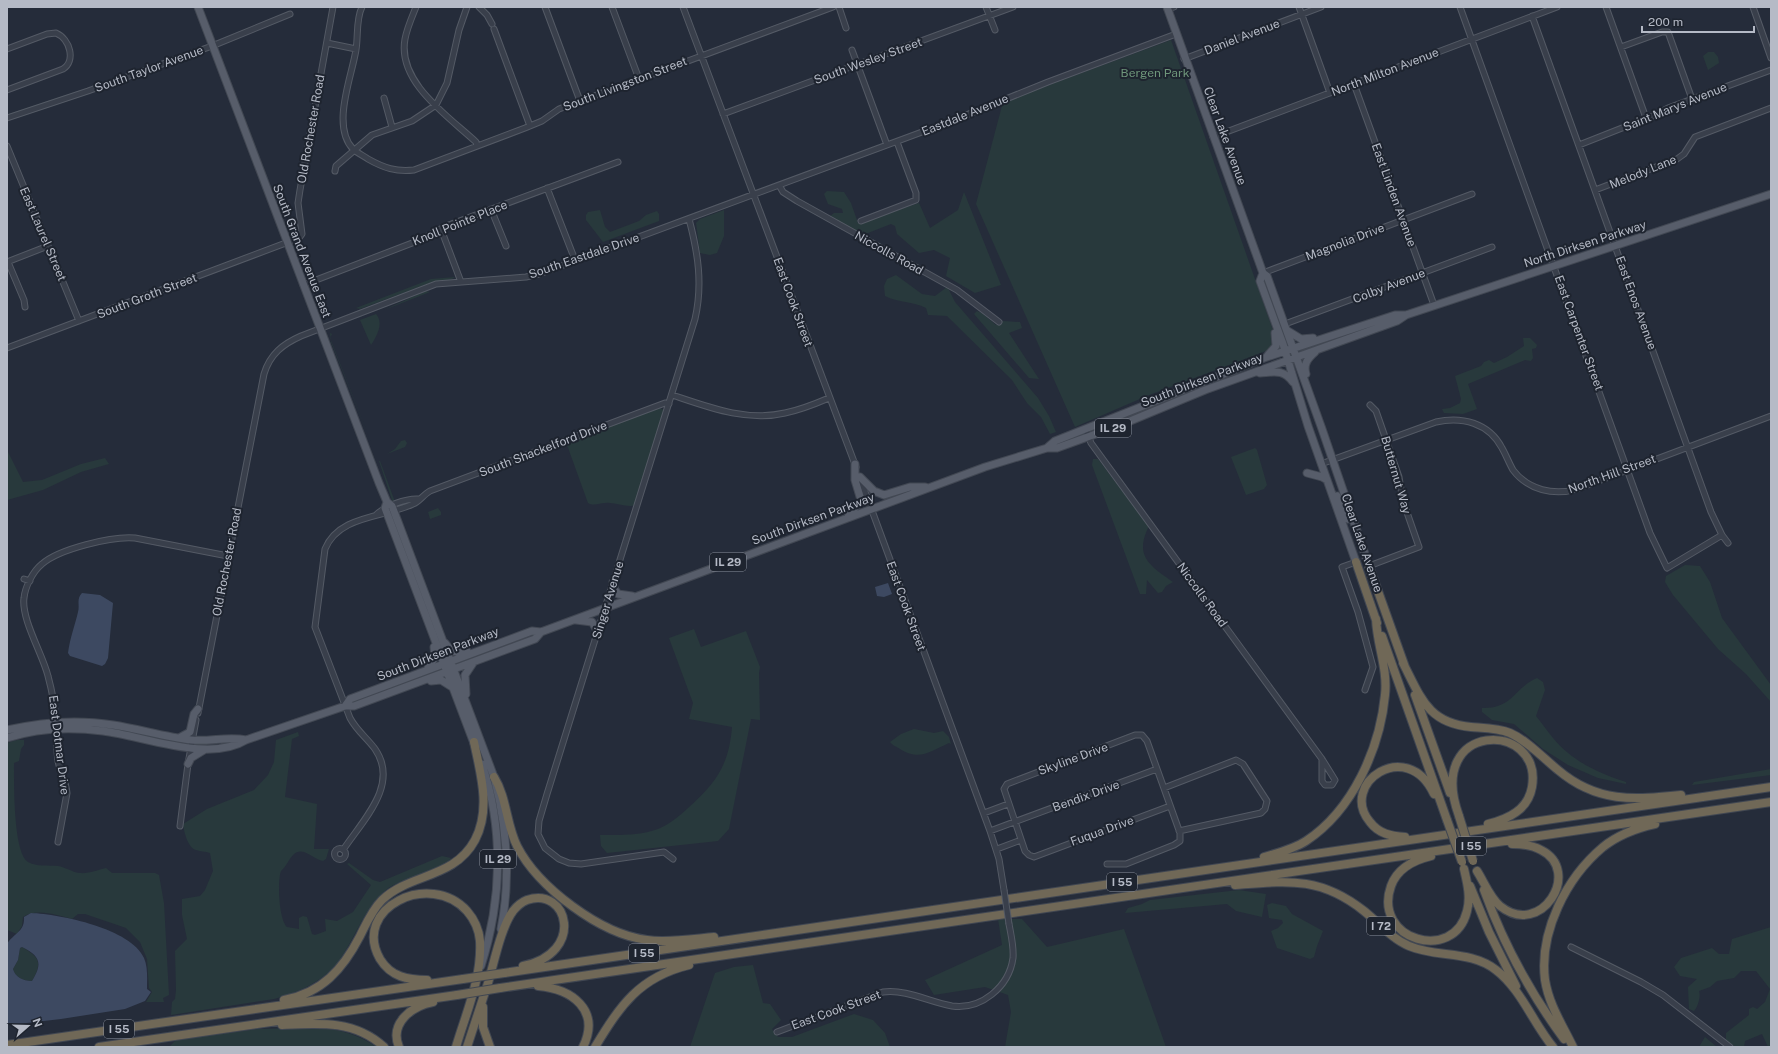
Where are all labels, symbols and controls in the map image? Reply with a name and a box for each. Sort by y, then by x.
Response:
scale bar [1642,8,1754,34]
text: 200 m [1648,15,1683,29]
street label: Daniel Avenue [1202,16,1282,58]
street label: South Wesley Street [812,35,924,87]
street label: South Taylor Avenue [93,43,205,95]
street label: North Milton Avenue [1329,45,1441,99]
street label: South Livingston Street [561,54,689,114]
park label: Bergen Park [1121,66,1190,80]
street label: Old Rochester Road [295,74,327,184]
street label: Saint Marys Avenue [1621,80,1729,134]
street label: Clear Lake Avenue [1201,85,1249,187]
street label: Eastdale Avenue [920,91,1011,139]
street label: East Linden Avenue [1369,141,1419,249]
street label: Melody Lane [1607,152,1679,192]
street label: South Grand Avenue East [270,182,334,320]
street label: East Laurel Street [17,185,69,283]
street label: Knoll Pointe Place [410,197,510,248]
street label: North Dirksen Parkway [1522,217,1649,270]
street label: Magnolia Drive [1304,220,1387,263]
street label: Niccolls Road [852,228,926,278]
street label: South Eastdale Drive [527,230,641,282]
street label: East Enos Avenue [1613,254,1660,352]
street label: East Cook Street [770,255,816,349]
street label: Colby Avenue [1351,266,1427,306]
street label: South Groth Street [95,270,199,321]
street label: East Carpenter Street [1552,273,1606,393]
street label: South Dirksen Parkway [1139,350,1265,410]
street label: South Shackelford Drive [477,418,609,480]
road number: IL 29 [1095,419,1131,437]
street label: Butternut Way [1378,435,1414,516]
street label: North Hill Street [1566,452,1658,496]
street label: South Dirksen Parkway [750,490,877,548]
street label: Clear Lake Avenue [1339,492,1385,594]
street label: Old Rochester Road [210,507,244,617]
road number: IL 29 [710,553,746,571]
street label: Singer Avenue [589,559,627,641]
street label: East Cook Street [883,559,929,653]
street label: Niccolls Road [1174,560,1230,630]
street label: South Dirksen Parkway [375,624,501,684]
street label: East Dotmar Drive [46,694,72,796]
street label: Skyline Drive [1036,740,1110,778]
street label: Bendix Drive [1051,777,1122,815]
street label: Fuqua Drive [1068,813,1136,849]
road number: I 55 [1456,837,1486,855]
road number: IL 29 [480,850,516,868]
road number: I 55 [1107,873,1137,891]
road number: I 72 [1367,917,1395,935]
road number: I 55 [629,944,659,962]
street label: East Cook Street [789,987,883,1033]
north arrow [8,1006,48,1046]
text: N [30,1016,45,1029]
road number: I 55 [104,1020,134,1038]

